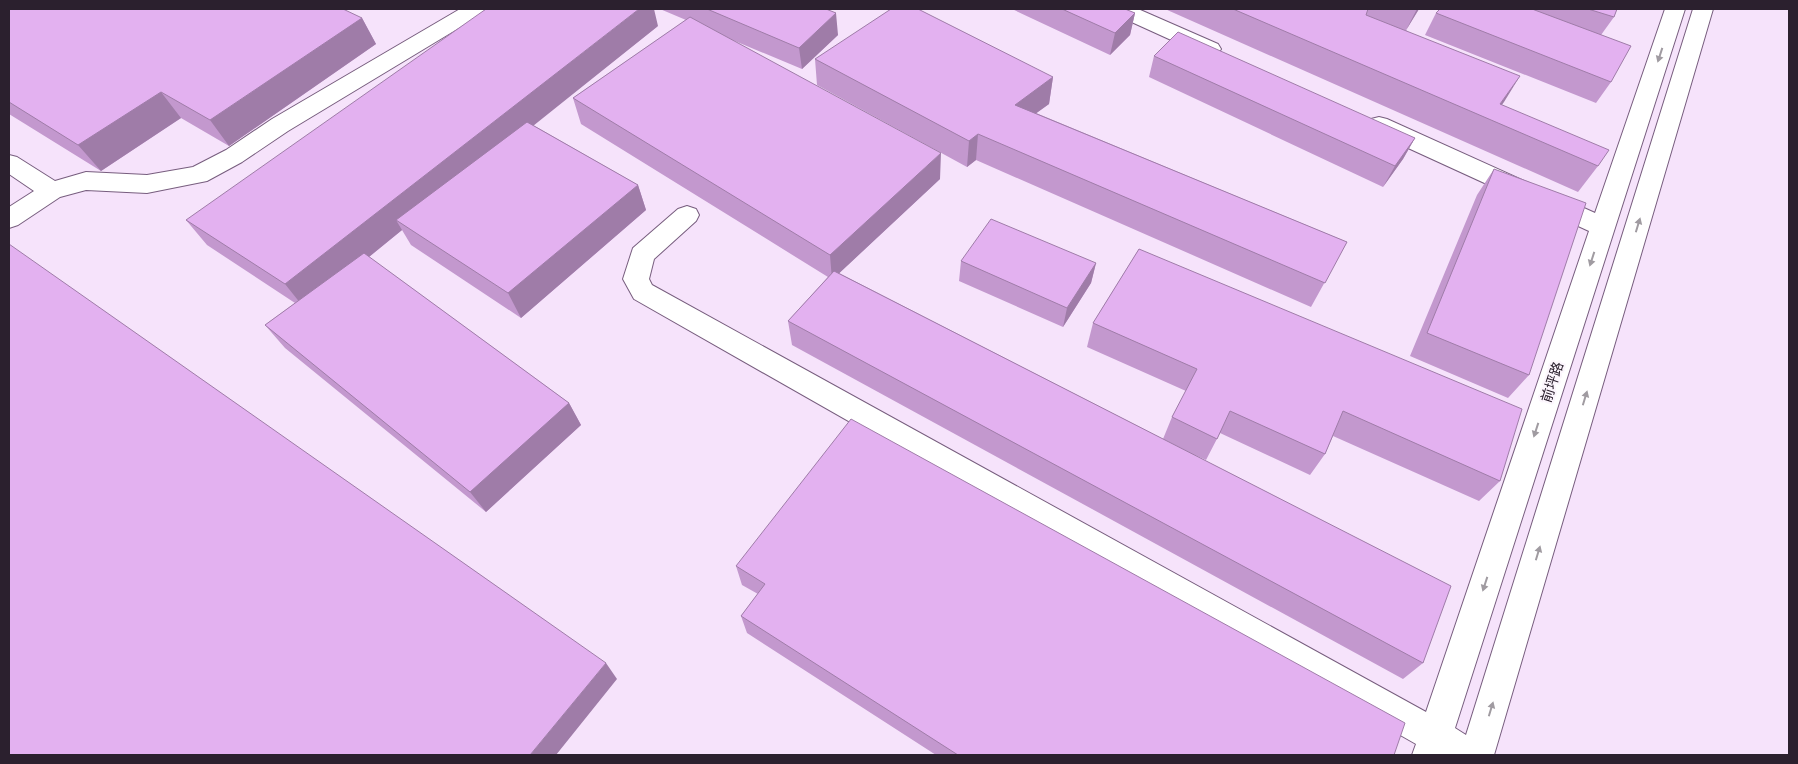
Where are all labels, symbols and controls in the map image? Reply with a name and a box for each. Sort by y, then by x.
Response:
one-way arrow [1655,48,1663,63]
one-way arrow [1634,218,1642,233]
one-way arrow [1588,252,1595,267]
street label: 前坪路 [1538,360,1566,404]
one-way arrow [1582,390,1590,405]
one-way arrow [1532,423,1540,438]
one-way arrow [1535,546,1543,561]
one-way arrow [1481,577,1488,592]
one-way arrow [1487,701,1495,716]

